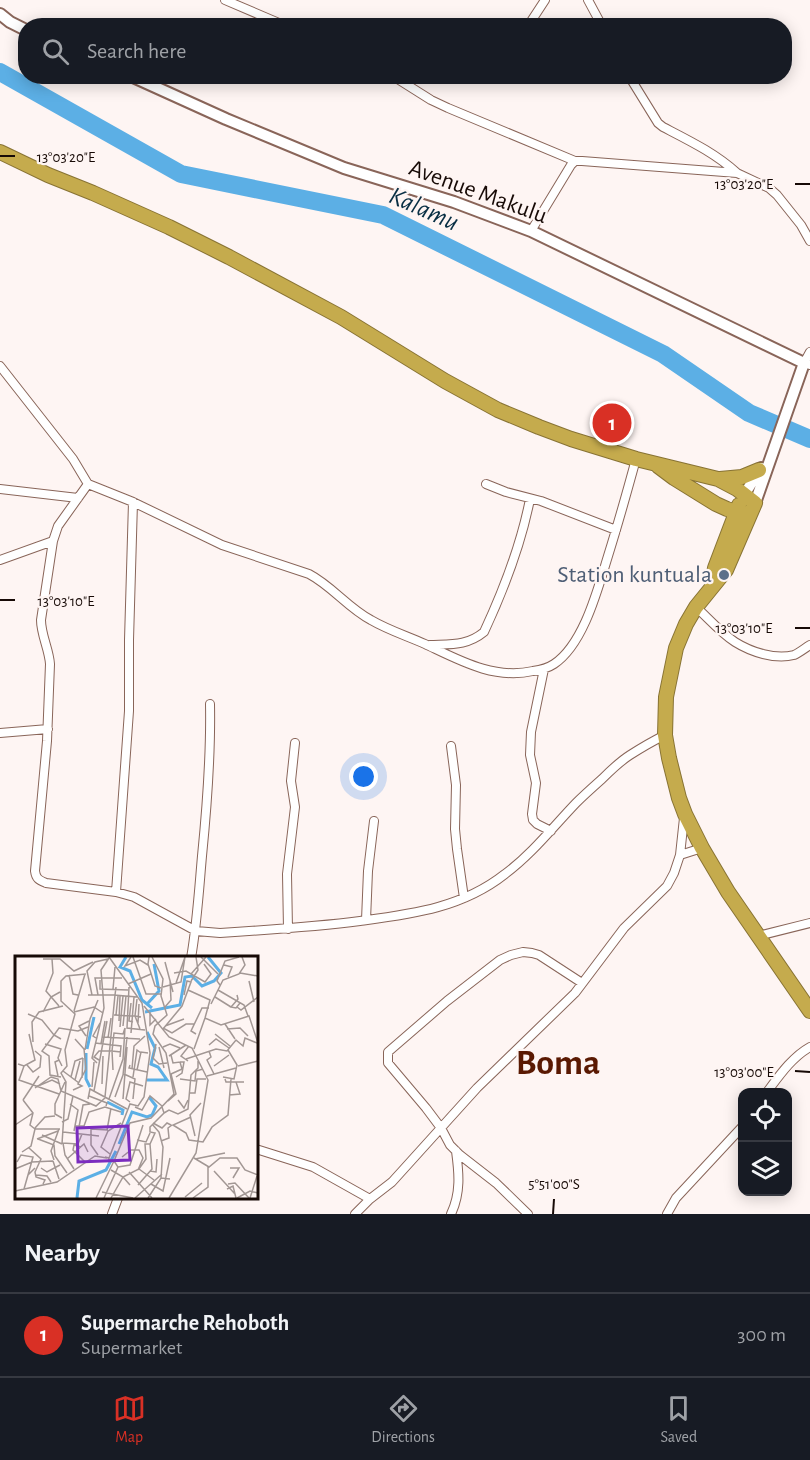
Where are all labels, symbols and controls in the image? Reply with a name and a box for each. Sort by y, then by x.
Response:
search box [18,18,792,84]
icon: search [39,35,72,68]
text: Search here [87,40,186,62]
text: 13°03'20"E [37,150,95,165]
street label: Avenue Makulu [406,156,550,228]
text: 13°03'20"E [715,177,773,192]
water label: Kalamu [385,182,463,236]
pin: 1 [592,400,632,446]
place label: Station kuntuala [557,563,712,587]
marker: Station kuntuala [717,568,731,582]
text: 13°03'10"E [38,594,94,609]
text: 13°03'10"E [716,621,772,636]
your location [349,762,378,791]
inset map [15,956,258,1199]
district label: Boma [516,1045,600,1081]
text: 13°03'00"E [714,1065,774,1080]
map controls [738,1088,792,1196]
button: locate [738,1088,792,1142]
button: layers [738,1142,792,1196]
text: 5°51'00"S [528,1177,580,1192]
text: Nearby [24,1240,100,1266]
text: Supermarche Rehoboth [81,1312,289,1334]
text: 1 [40,1325,47,1345]
text: 300 m [737,1325,786,1345]
text: Supermarket [81,1338,182,1358]
tab: Map [113,1392,146,1447]
tab: Directions [371,1392,435,1447]
tab: Saved [661,1392,697,1447]

